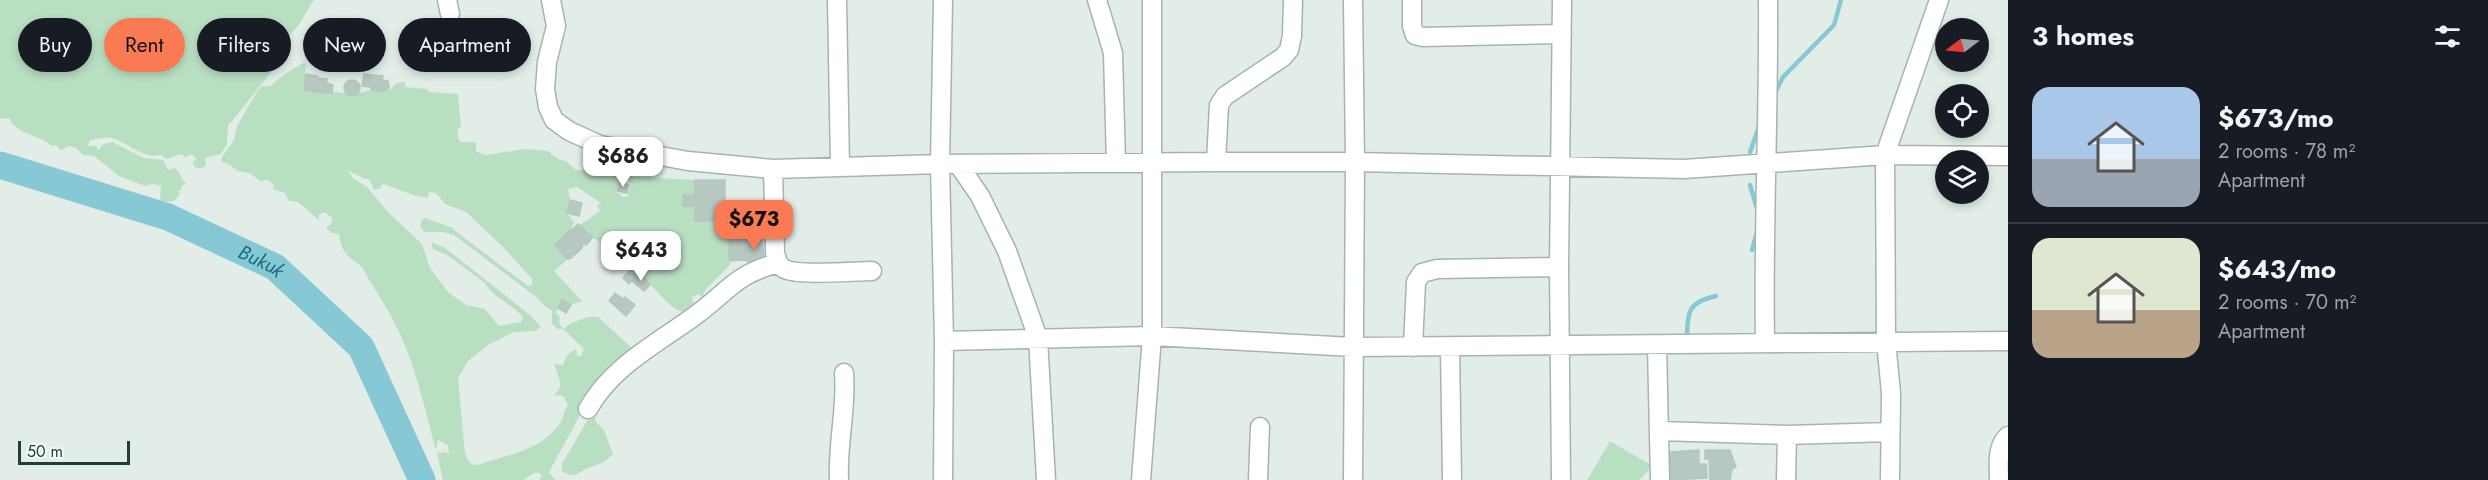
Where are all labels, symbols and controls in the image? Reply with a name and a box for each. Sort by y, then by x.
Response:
text: 3 homes [2032,17,2134,55]
chip: Buy [18,18,92,72]
chip: Rent [104,18,185,72]
chip: Filters [197,18,291,72]
chip: New [303,18,386,72]
chip: Apartment [398,18,531,72]
north arrow [1935,18,1989,72]
map controls [1935,18,1989,204]
icon: filters [2431,20,2464,53]
button: locate [1935,84,1989,138]
text: $673/mo [2218,99,2334,137]
icon: home [2080,111,2152,183]
pin: $686 [587,137,659,188]
text: 2 rooms · 78 m² [2218,137,2355,166]
text: $686 [597,142,649,171]
button: layers [1935,150,1989,204]
text: Apartment [2218,166,2305,195]
pin: $673 [718,200,790,251]
text: $673 [729,205,779,234]
pin: $643 [605,231,677,282]
text: $643 [615,236,667,265]
water label: Bukuk [234,237,293,285]
text: $643/mo [2218,250,2336,288]
icon: home [2080,262,2152,334]
text: 2 rooms · 70 m² [2218,288,2356,317]
text: Apartment [2218,317,2305,346]
scale bar [18,438,130,466]
text: 50 m [27,440,63,463]

